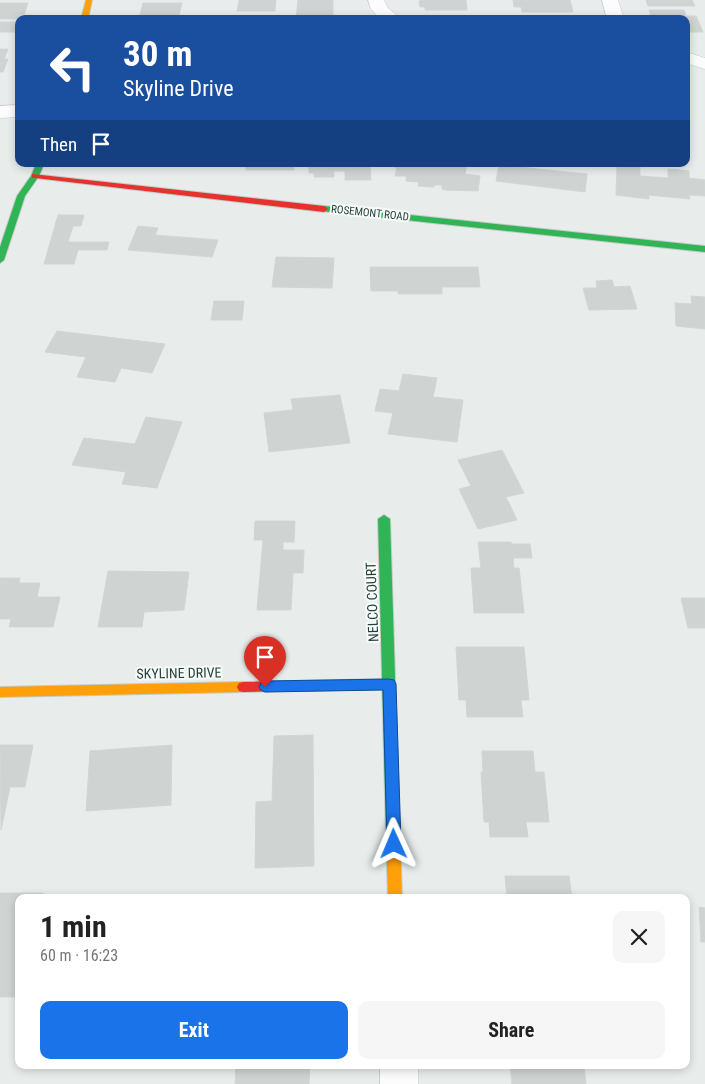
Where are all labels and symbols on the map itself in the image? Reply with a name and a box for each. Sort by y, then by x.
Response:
street label: ROSEMONT ROAD [330,202,410,224]
street label: NELCO COURT [363,562,381,642]
pin [244,636,286,687]
street label: SKYLINE DRIVE [136,664,222,682]
position arrow [367,817,419,869]

